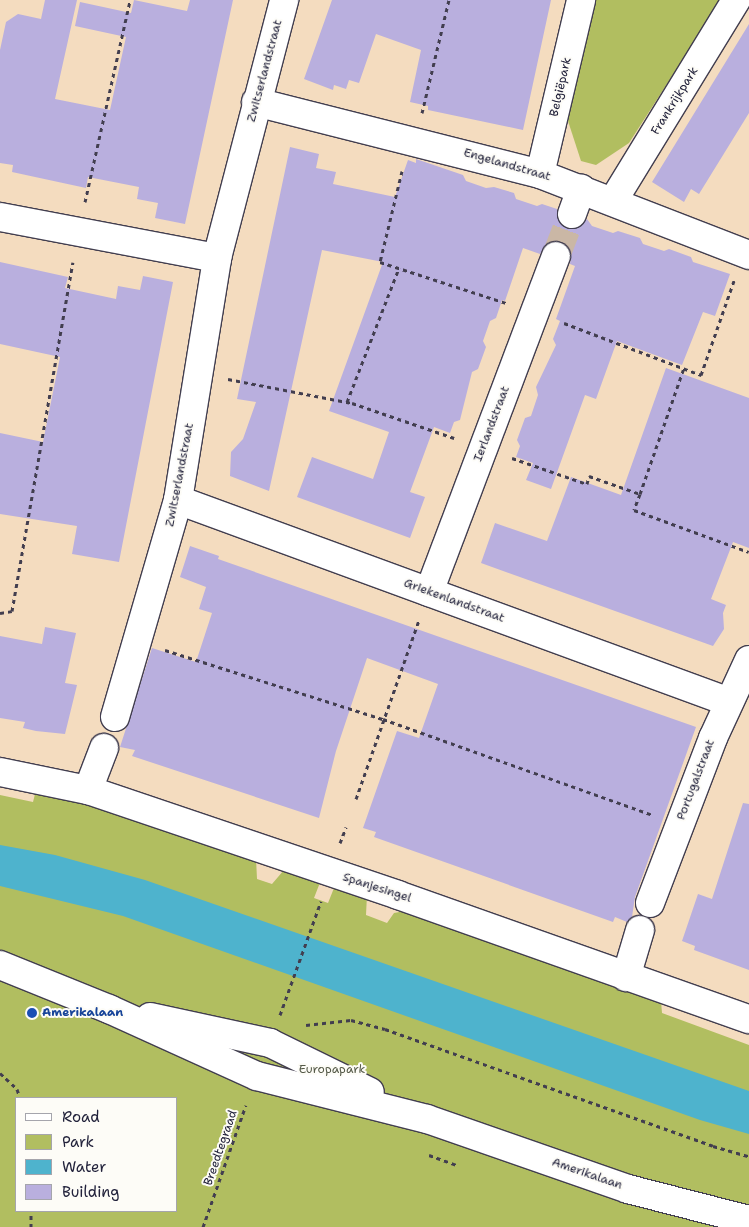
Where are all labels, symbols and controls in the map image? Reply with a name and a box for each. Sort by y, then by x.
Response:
street label: Zwitserlandstraat [244,18,286,124]
street label: Belgiëpark [547,56,575,118]
street label: Frankrijkpark [648,64,702,138]
street label: Engelandstraat [462,146,552,184]
street label: Ierlandstraat [471,384,513,464]
street label: Zwitserlandstraat [163,422,197,528]
street label: Griekenlandstraat [402,576,506,626]
street label: Portugalstraat [674,738,718,822]
street label: Spanjesingel [341,870,413,906]
place label: Amerikalaan [42,1006,123,1020]
marker: Amerikalaan [26,1007,38,1019]
park label: Europapark [299,1063,365,1077]
legend [15,1097,178,1212]
text: Road [62,1107,100,1127]
street label: Breedtegraad [201,1108,241,1188]
text: Park [62,1132,94,1152]
street label: Amerikalaan [550,1155,624,1193]
text: Water [62,1157,106,1177]
text: Building [62,1182,119,1202]

